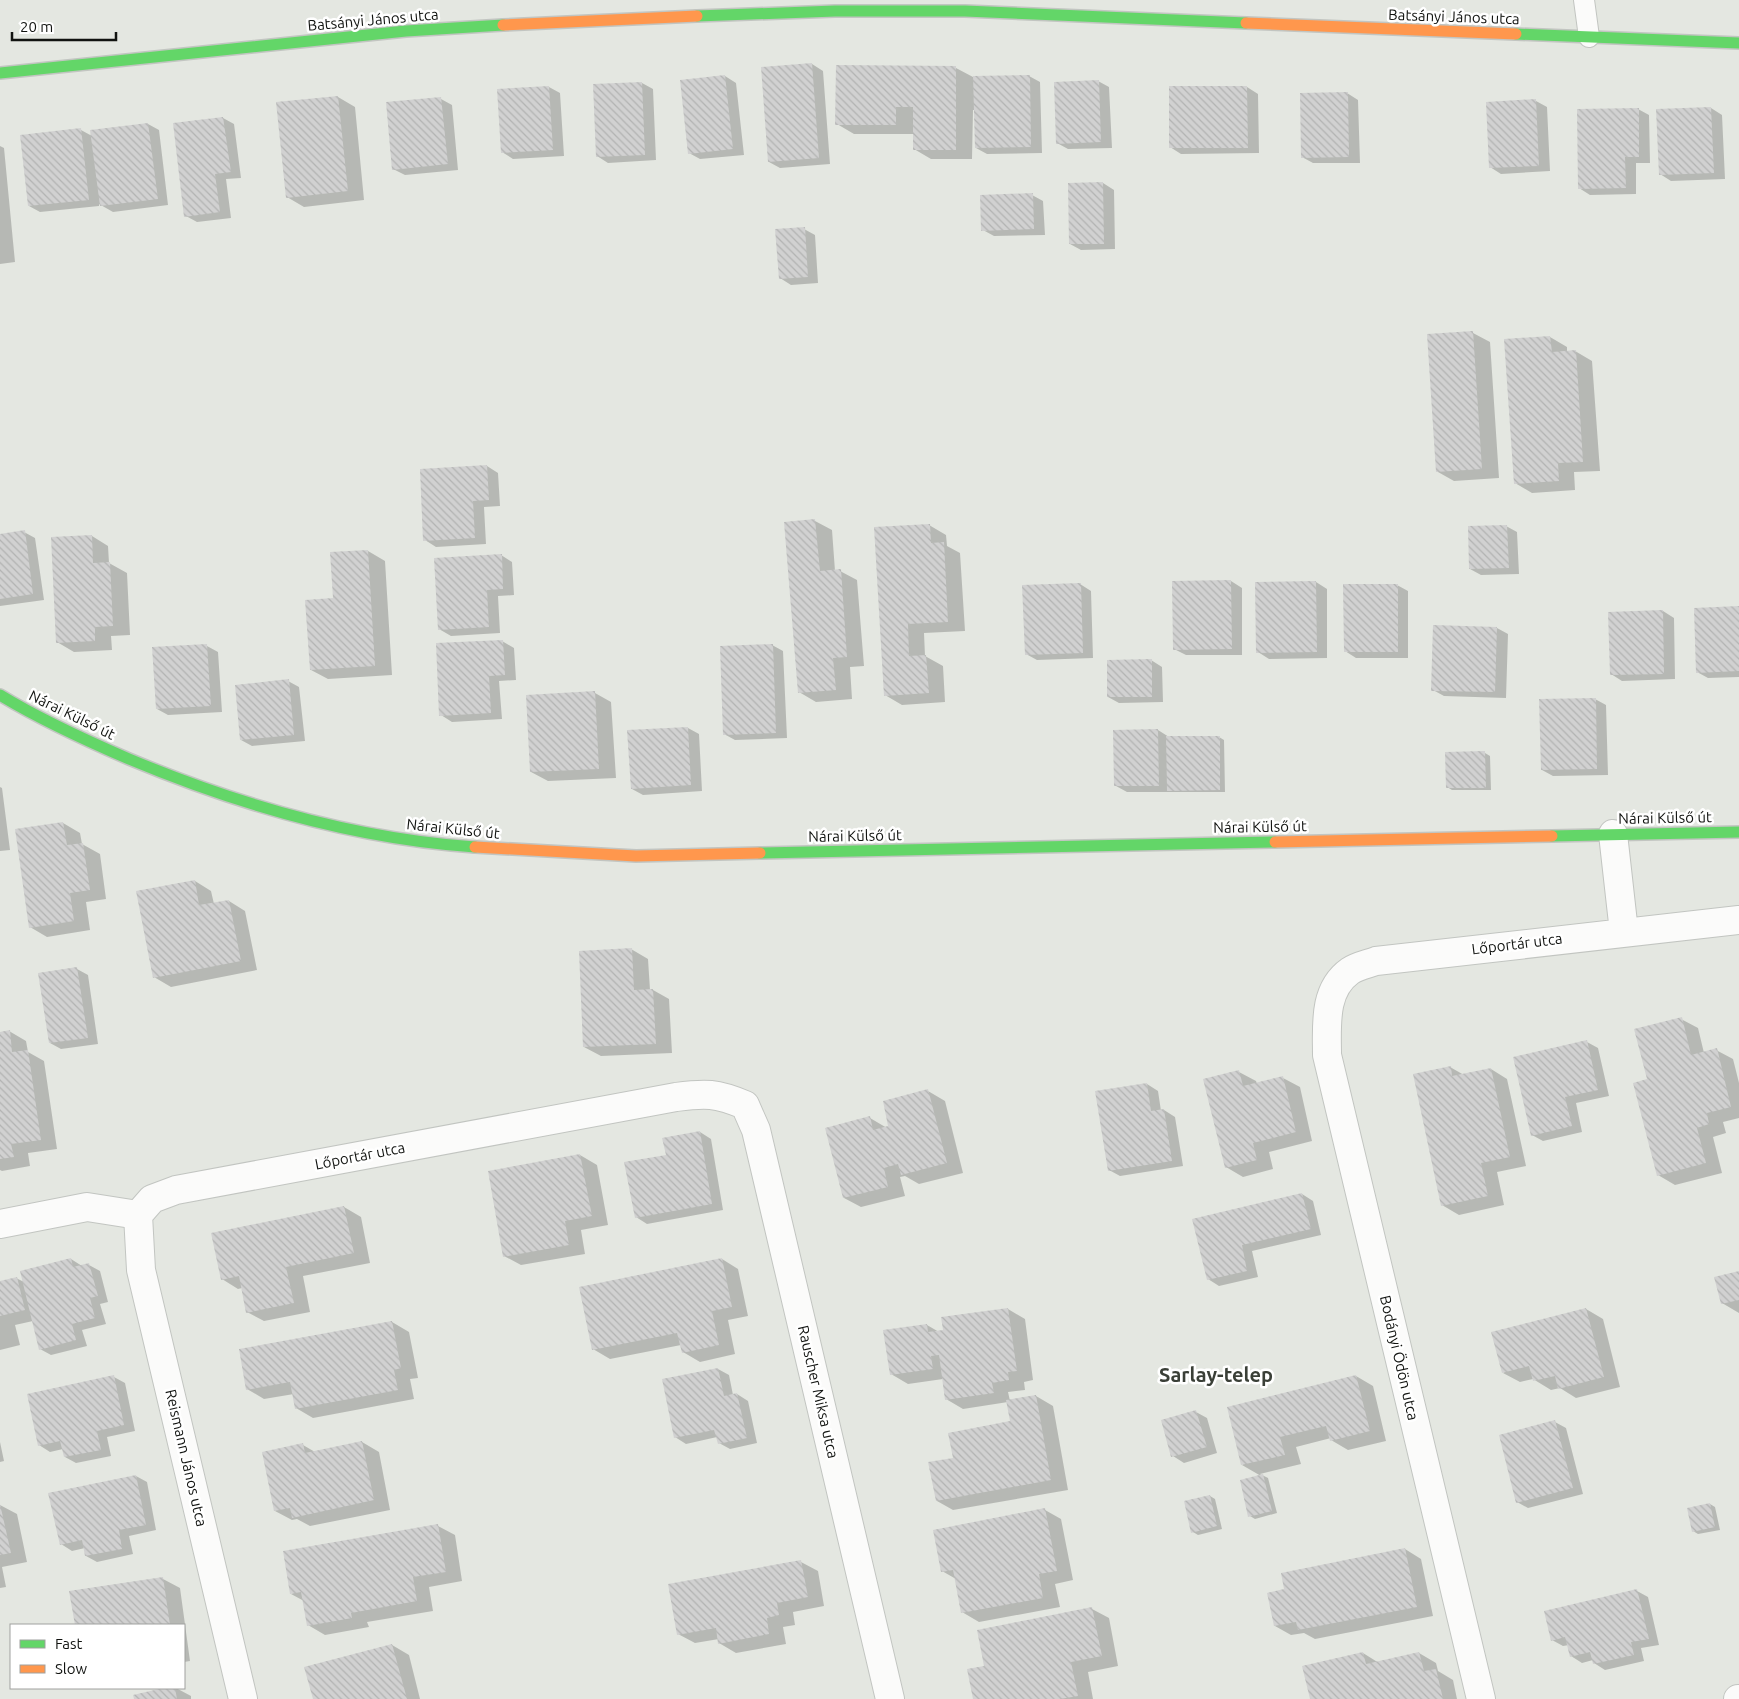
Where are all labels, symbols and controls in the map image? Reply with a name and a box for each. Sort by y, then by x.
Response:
street label: Batsányi János utca [307,5,439,34]
street label: Batsányi János utca [1388,6,1520,27]
scale bar [12,10,116,42]
text: 20 m [20,18,53,35]
street label: Nárai Külső út [26,686,118,743]
street label: Nárai Külső út [1618,808,1712,827]
street label: Nárai Külső út [406,815,501,842]
street label: Nárai Külső út [1213,817,1307,836]
street label: Nárai Külső út [808,826,902,845]
street label: Lőportár utca [1471,929,1563,958]
street label: Lőportár utca [313,1138,406,1173]
street label: Bodányi Ödön utca [1377,1294,1422,1422]
street label: Rauscher Miksa utca [795,1324,842,1460]
district label: Sarlay-telep [1159,1363,1273,1386]
street label: Reismann János utca [162,1388,211,1528]
legend [10,1624,185,1689]
text: Fast [55,1635,83,1652]
text: Slow [55,1660,88,1677]

